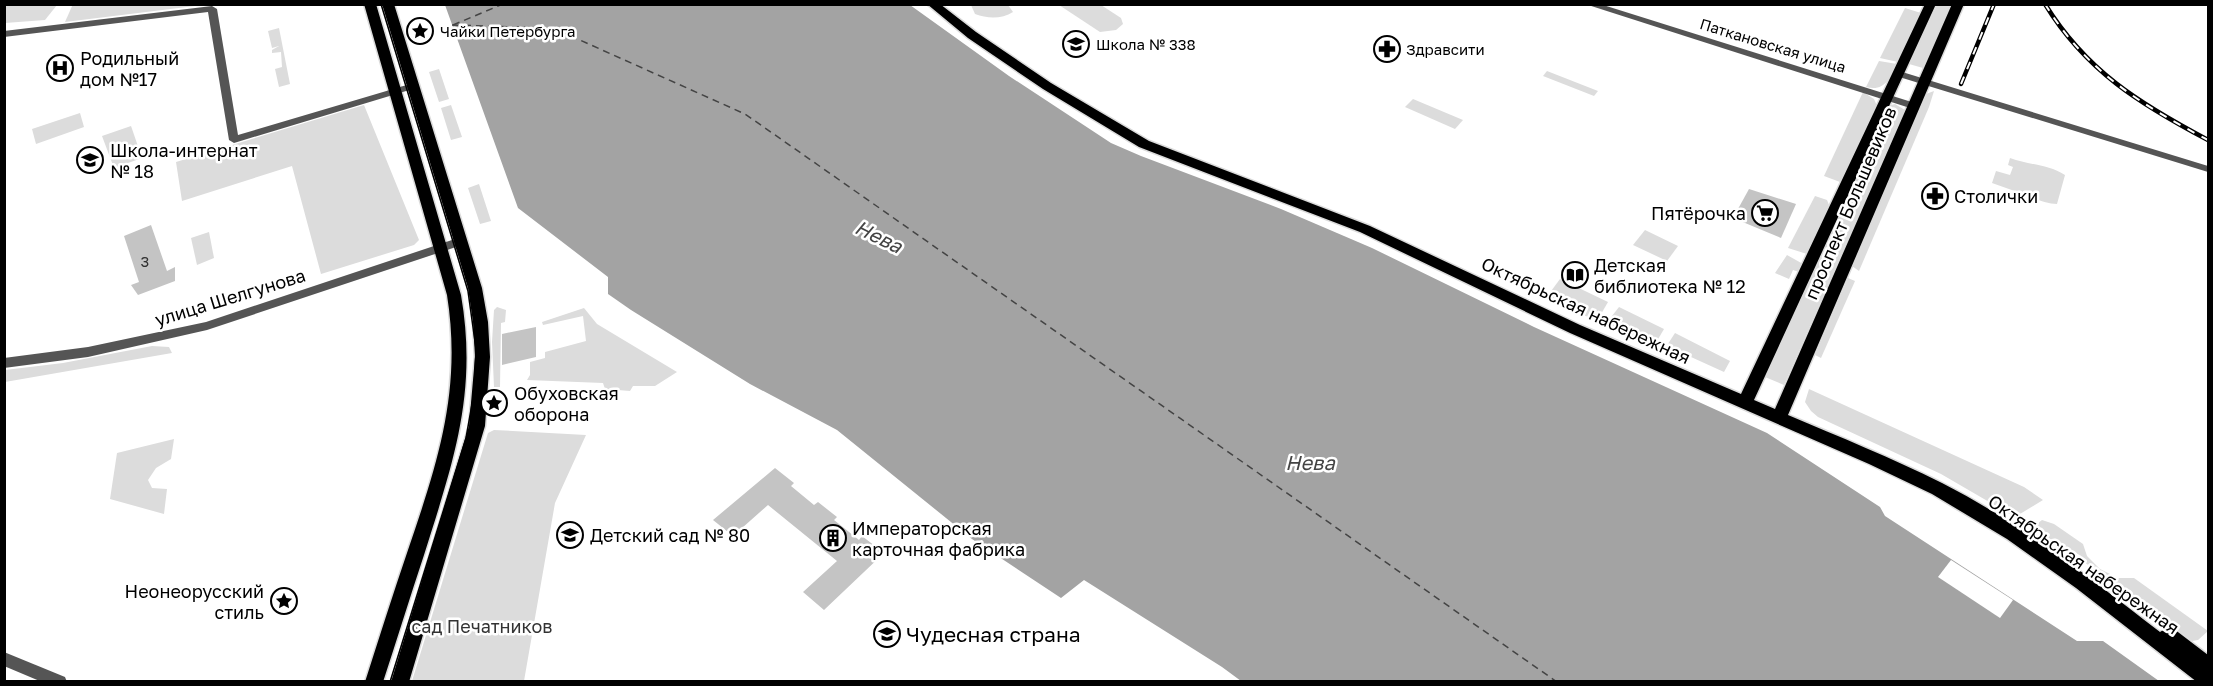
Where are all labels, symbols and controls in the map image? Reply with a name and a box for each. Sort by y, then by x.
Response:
street label: Паткановская улица [1698,14,1848,76]
place icon: Чайки Петербурга [405,16,435,46]
place label: Чайки Петербурга [440,22,575,40]
school or university icon: Школа № 338 [1061,29,1091,59]
pharmacy icon: Здравсити [1372,34,1402,64]
place label: Школа № 338 [1096,35,1196,53]
place label: Здравсити [1406,40,1485,58]
place label: Родильный дом №17 [80,47,179,90]
hospital icon: Родильный дом №17 [45,53,75,83]
street label: проспект Большевиков [1799,103,1901,303]
place label: Школа-интернат № 18 [110,139,258,182]
school or university icon: Школа-интернат № 18 [75,145,105,175]
pharmacy icon: Столички [1920,181,1950,211]
place label: Столички [1954,185,2038,207]
supermarket icon: Пятёрочка [1750,198,1780,228]
place label: Пятёрочка [1651,202,1746,224]
water label: Нева [852,214,907,258]
house number: 3 [141,252,149,270]
street label: Октябрьская набережная [1478,252,1694,368]
place label: Детская библиотека № 12 [1594,254,1746,297]
library icon: Детская библиотека № 12 [1560,260,1590,290]
street label: улица Шелгунова [152,264,308,330]
place label: Обуховская оборона [514,382,619,425]
place icon: Обуховская оборона [479,388,509,418]
water label: Нева [1285,450,1335,474]
street label: Октябрьская набережная [1984,490,2184,638]
place label: Императорская карточная фабрика [852,517,1025,560]
school or university icon: Детский сад № 80 [555,520,585,550]
building icon: Императорская карточная фабрика [818,523,848,553]
place label: Детский сад № 80 [590,524,750,546]
place label: Неонеорусский стиль [125,580,264,623]
place icon: Неонеорусский стиль [269,586,299,616]
park label: сад Печатников [411,615,553,637]
school or university icon: Чудесная страна [872,619,902,649]
place label: Чудесная страна [906,621,1081,647]

